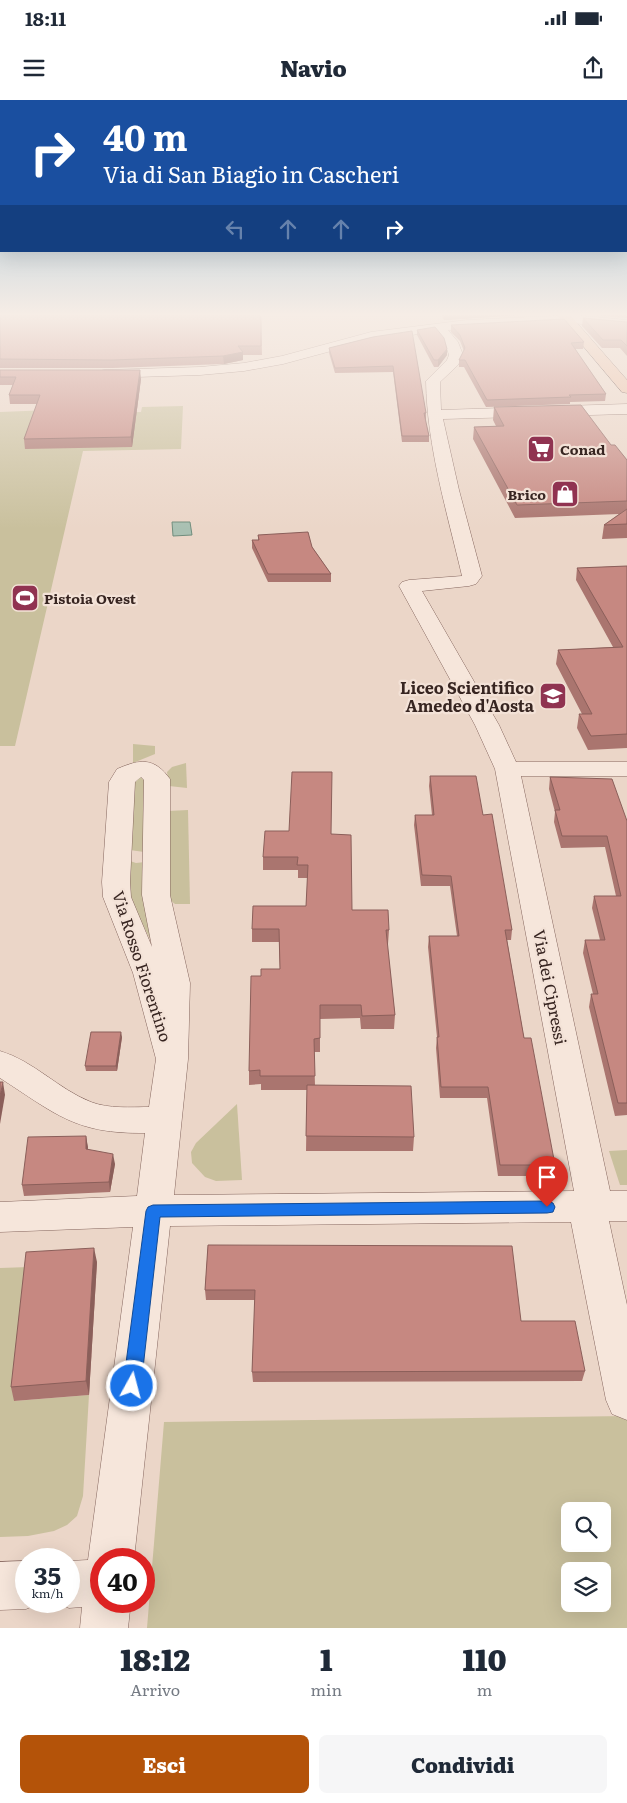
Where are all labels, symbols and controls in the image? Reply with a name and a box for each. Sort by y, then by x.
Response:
text: 18:11 [25,4,66,32]
text: Navio [280,51,347,84]
icon: menu [20,54,48,82]
icon: share [579,54,607,82]
text: 40 m [103,110,188,162]
icon: right [20,120,85,185]
text: Via di San Biagio in Cascheri [103,157,399,190]
icon: left [221,215,249,243]
icon: ahead [274,215,302,243]
icon: ahead [327,215,355,243]
icon: right [380,215,408,243]
supermarket icon: Conad [526,434,556,464]
place label: Conad [560,439,605,459]
shop icon: Brico [550,479,580,509]
place label: Brico [507,484,546,504]
sports icon: Pistoia Ovest [10,583,40,613]
place label: Pistoia Ovest [44,588,137,608]
place label: Liceo Scientifico Amedeo d'Aosta [400,675,535,717]
school or university icon: Liceo Scientifico Amedeo d'Aosta [538,681,568,711]
street label: Via Rosso Fiorentino [107,887,179,1045]
street label: Via dei Cipressi [528,927,574,1047]
pin [526,1156,568,1207]
icon: arrive [533,1163,561,1191]
position arrow [105,1359,157,1411]
map controls [561,1502,611,1612]
button: search [561,1502,611,1552]
speed limit sign: 40 [90,1548,155,1613]
text: 35 [34,1556,61,1593]
button: layers [561,1562,611,1612]
text: km/h [32,1584,63,1602]
text: 18:12 [120,1636,190,1680]
text: 1 [320,1636,333,1680]
text: 110 [462,1636,507,1680]
text: Arrivo [130,1677,180,1701]
text: min [311,1677,342,1701]
text: m [477,1677,492,1701]
button: Esci [20,1735,309,1793]
button: Condividi [319,1735,607,1793]

